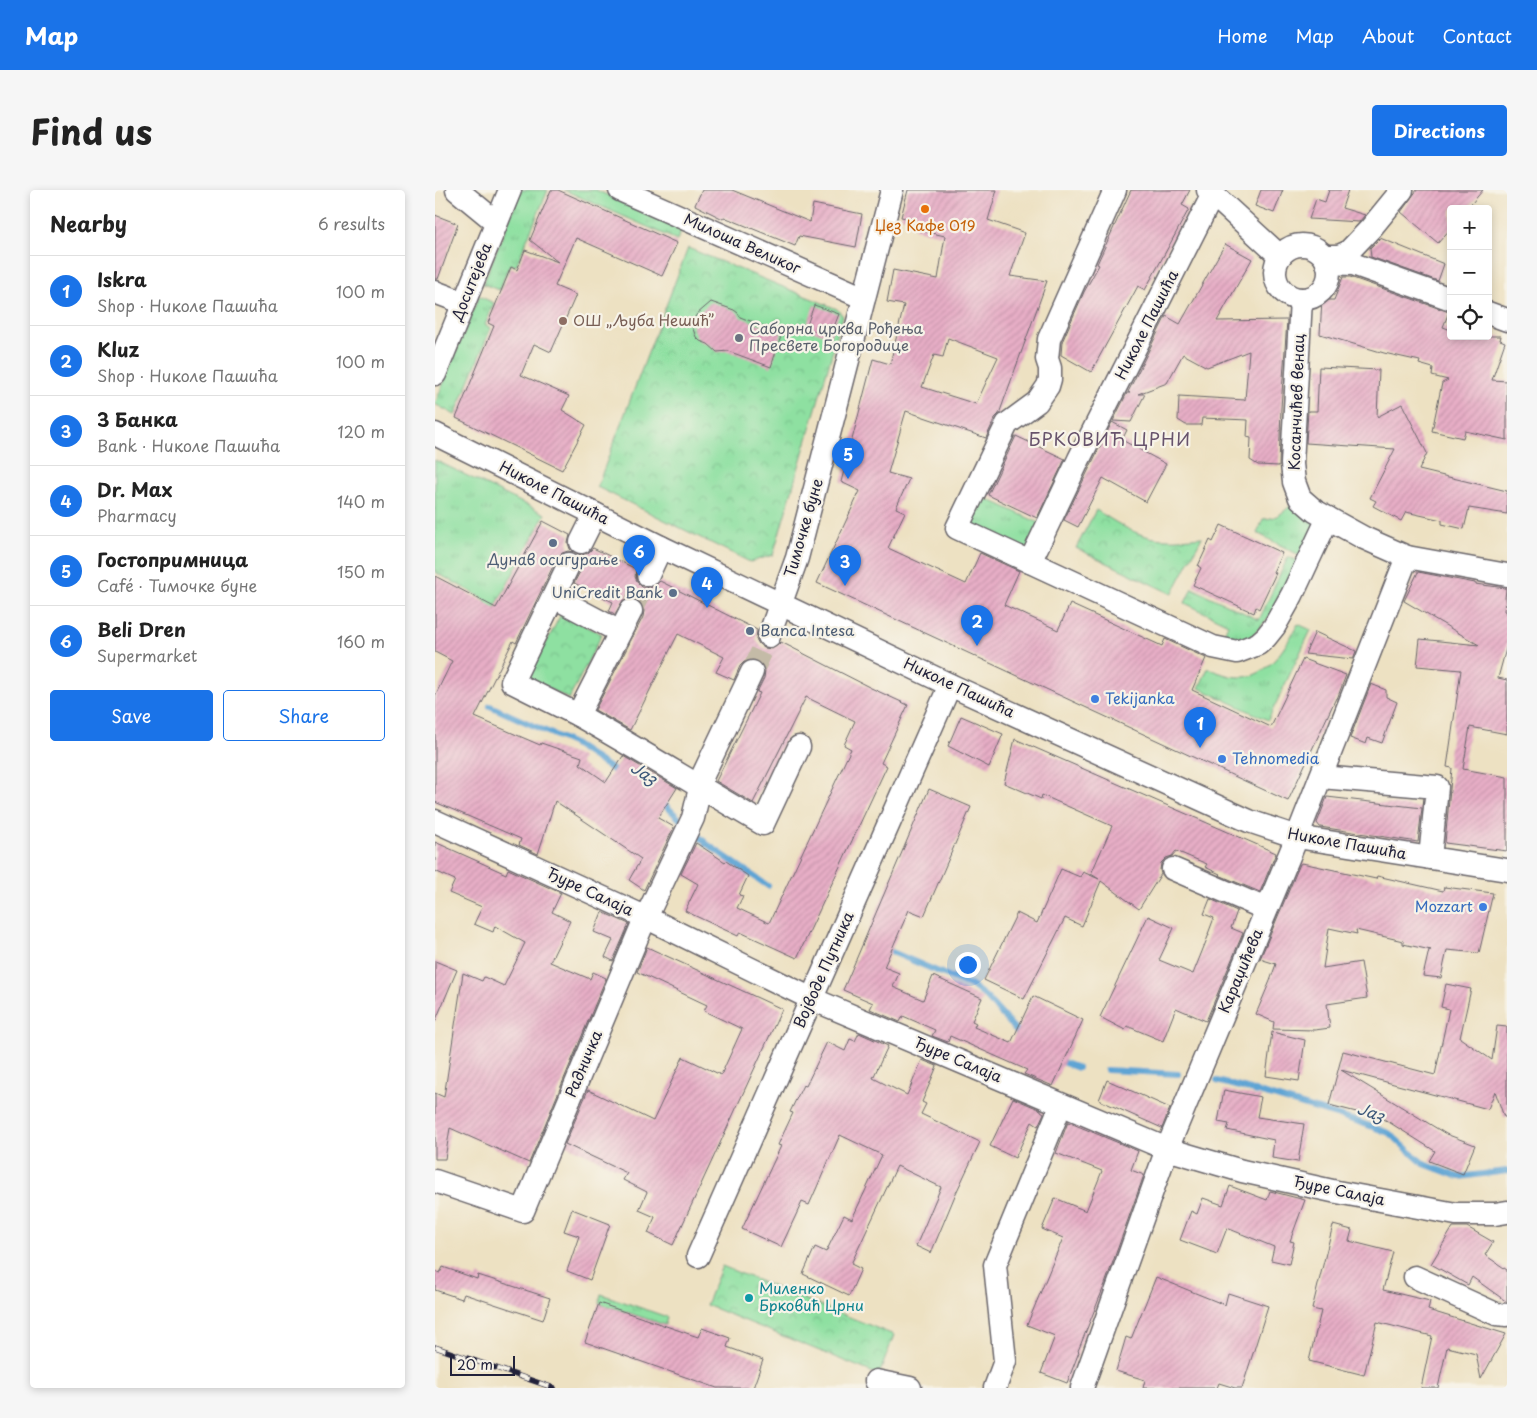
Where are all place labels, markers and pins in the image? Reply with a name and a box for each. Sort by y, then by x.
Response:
marker: Џез Кафе 019 [919,203,931,215]
place label: Џез Кафе 019 [875,213,976,236]
place label: ОШ „Љуба Нешић” [573,308,714,331]
marker: ОШ „Љуба Нешић” [557,315,569,327]
place label: Саборна црква Рођења Пресвете Богородице [749,316,923,356]
marker: Саборна црква Рођења Пресвете Богородице [733,332,745,344]
pin: 5 [832,438,864,479]
pin: 6 [623,535,655,576]
marker: Дунав осигурање [547,537,559,549]
pin: 3 [829,545,861,586]
place label: Дунав осигурање [487,547,618,570]
pin: 4 [691,567,723,608]
place label: UniCredit Bank [552,580,663,603]
marker: UniCredit Bank [667,587,679,599]
pin: 2 [961,605,993,646]
place label: Banca Intesa [760,618,855,641]
marker: Banca Intesa [744,625,756,637]
place label: Tekijanka [1105,686,1175,709]
marker: Tekijanka [1089,693,1101,705]
pin: 1 [1184,707,1216,748]
place label: Tehnomedia [1232,746,1320,769]
marker: Tehnomedia [1216,753,1228,765]
place label: Mozzart [1415,894,1473,917]
marker: Mozzart [1477,901,1489,913]
place label: Миленко Брковић Црни [759,1276,864,1316]
marker: Миленко Брковић Црни [743,1292,755,1304]

